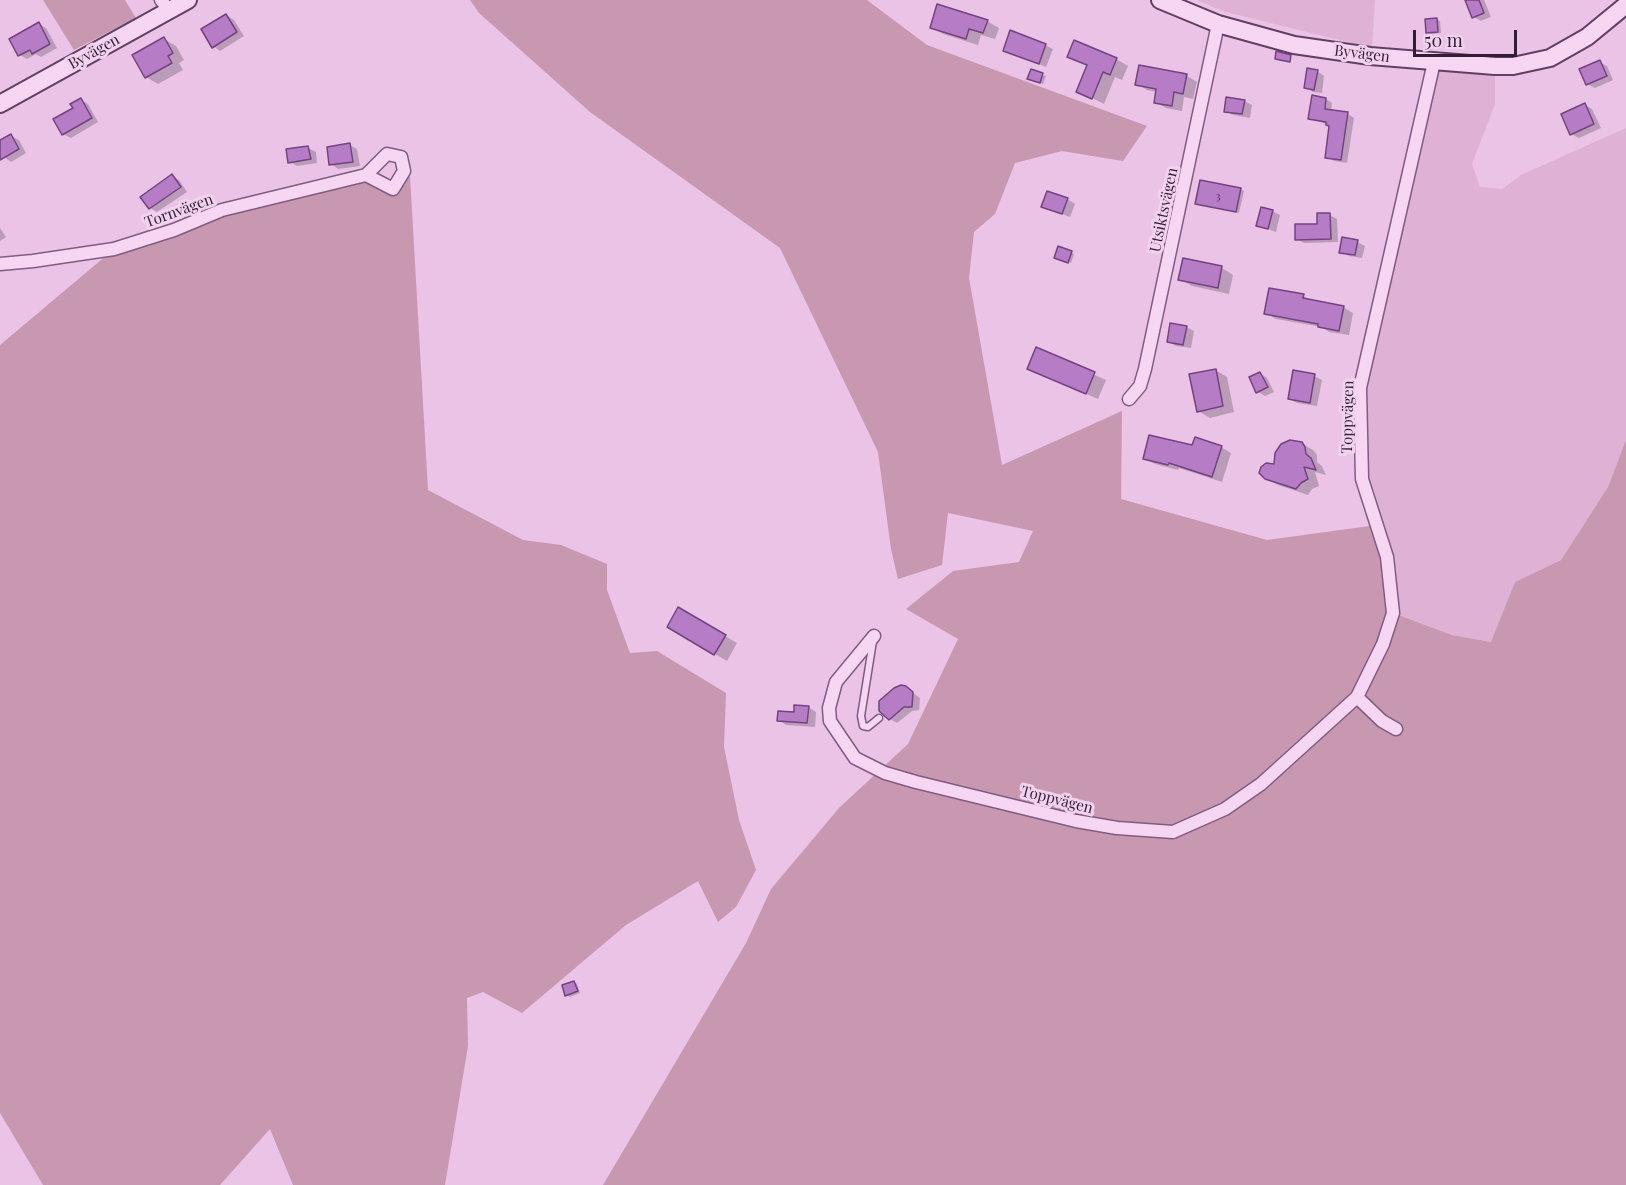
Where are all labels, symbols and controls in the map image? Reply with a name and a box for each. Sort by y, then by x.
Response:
scale bar [1416,18,1520,56]
text: 50 m [1424,28,1463,52]
street label: Byvägen [65,31,123,73]
street label: Byvägen [1333,42,1391,66]
street label: Utsiktsvägen [1146,166,1182,254]
house number: 3 [1215,189,1221,203]
street label: Tornvägen [142,190,216,232]
street label: Toppvägen [1338,380,1358,454]
street label: Toppvägen [1019,782,1095,818]

